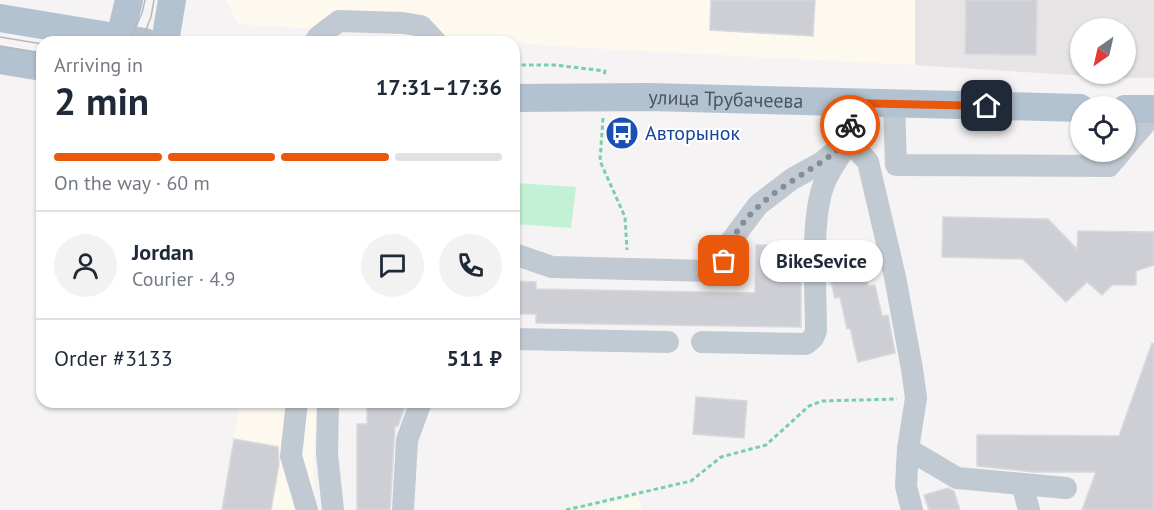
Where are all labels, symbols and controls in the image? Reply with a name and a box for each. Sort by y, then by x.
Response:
north arrow [1070,18,1136,84]
map controls [1070,18,1136,162]
text: Arriving in [54,52,143,78]
text: 17:31–17:36 [376,73,502,101]
text: 2 min [54,75,149,126]
pin [961,80,1012,131]
street label: улица Трубачеева [648,84,804,114]
icon: home [970,89,1003,122]
courier [820,95,880,155]
button: locate [1070,96,1136,162]
icon: bike [834,109,867,142]
bus stop icon: Авторынок [604,115,640,151]
place label: Авторынок [645,120,741,146]
text: On the way · 60 m [54,170,210,196]
button: person [54,234,117,297]
button: chat [361,234,424,297]
button: phone [439,234,502,297]
pin [698,235,749,286]
text: Jordan [132,238,194,266]
callout: BikeSevice [760,240,883,282]
icon: bag [707,244,740,277]
text: BikeSevice [776,248,867,274]
text: Courier · 4.9 [132,266,235,292]
text: Order #3133 [54,344,173,372]
text: 511 ₽ [447,344,502,372]

